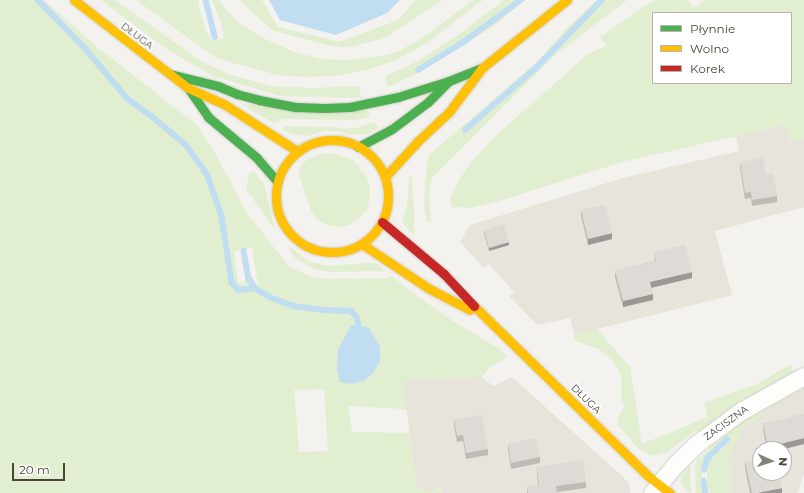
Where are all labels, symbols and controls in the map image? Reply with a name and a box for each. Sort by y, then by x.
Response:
legend [652,12,792,84]
street label: DŁUGA [119,20,155,52]
text: Płynnie [690,21,735,36]
text: Wolno [690,41,729,56]
text: Korek [690,61,725,76]
street label: DŁUGA [569,382,603,416]
street label: ZACISZNA [702,403,750,443]
north arrow [752,441,792,481]
scale bar [14,455,67,481]
text: N [776,457,790,466]
text: 20 m [19,462,50,477]

